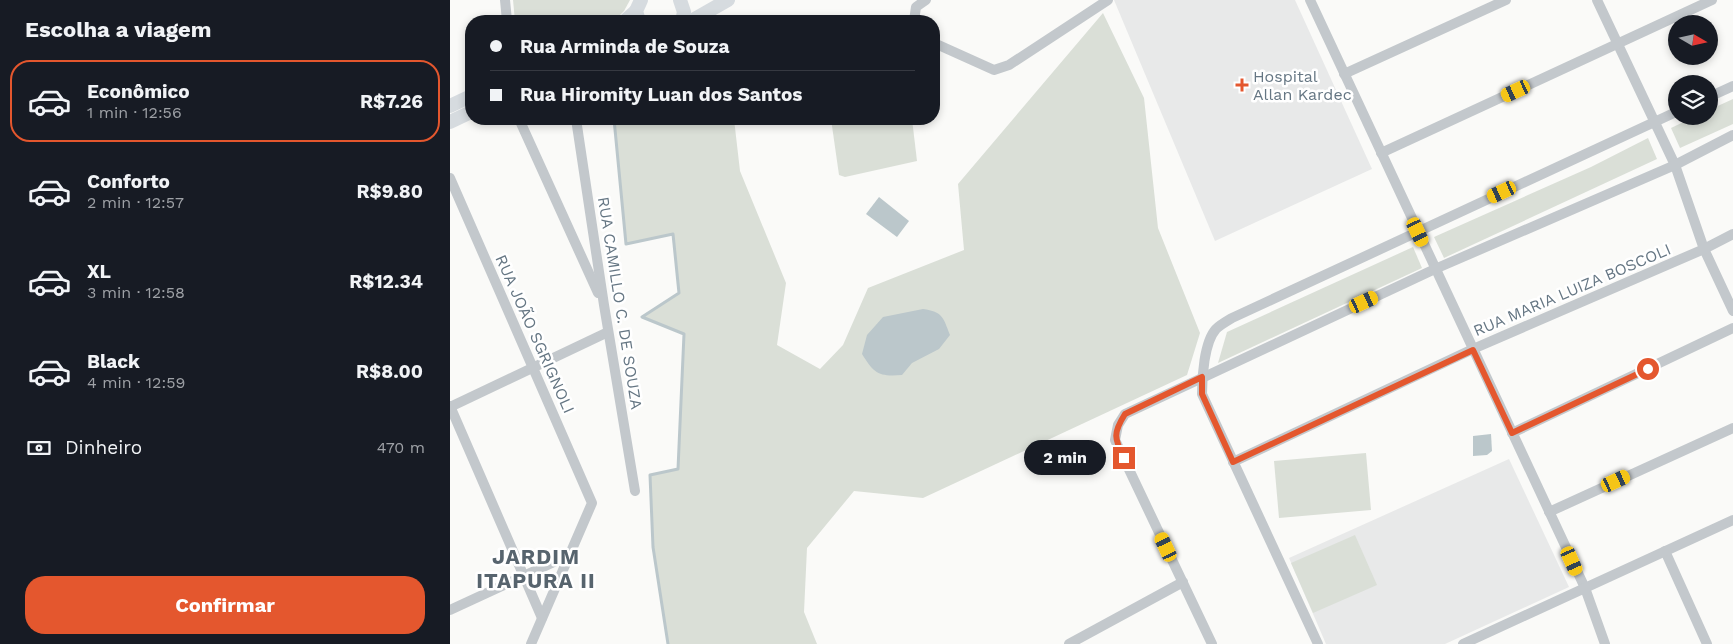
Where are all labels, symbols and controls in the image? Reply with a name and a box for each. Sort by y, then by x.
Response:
north arrow [1668,15,1718,65]
map controls [1668,15,1718,125]
text: Escolha a viagem [25,17,212,42]
text: Rua Arminda de Souza [520,35,730,58]
place label: Hospital Allan Kardec [1253,67,1352,104]
button: layers [1668,75,1718,125]
marker: Hospital Allan Kardec [1235,78,1249,92]
car [1499,78,1532,104]
icon: car [27,79,72,124]
text: Econômico [87,80,190,103]
text: Rua Hiromity Luan dos Santos [520,83,802,106]
text: R$7.26 [360,90,423,113]
text: 1 min · 12:56 [87,103,182,122]
icon: car [27,169,72,214]
text: Conforto [87,170,170,193]
car [1485,179,1518,205]
text: R$9.80 [356,180,423,203]
text: 2 min · 12:57 [87,193,184,212]
street label: RUA CAMILLO C. DE SOUZA [594,195,646,411]
car [1404,215,1431,249]
street label: RUA MARIA LUIZA BOSCOLI [1470,240,1674,340]
street label: RUA JOÃO SGRIGNOLI [491,252,579,416]
icon: car [27,259,72,304]
text: XL [87,260,111,283]
text: R$12.34 [349,270,423,293]
text: 3 min · 12:58 [87,283,185,302]
car [1347,289,1380,315]
icon: car [27,349,72,394]
text: Black [87,350,140,373]
route start [1637,358,1659,380]
text: R$8.00 [356,360,423,383]
text: 4 min · 12:59 [87,373,185,392]
icon: cash [25,434,53,462]
text: Dinheiro [65,436,142,459]
text: 470 m [377,438,425,457]
callout: 2 min [1024,440,1106,476]
route end [1113,447,1135,469]
text: 2 min [1043,448,1087,467]
car [1599,468,1632,494]
car [1152,530,1179,564]
district label: JARDIM ITAPURA II [476,544,596,593]
car [1559,544,1584,578]
button: Confirmar [25,576,425,634]

